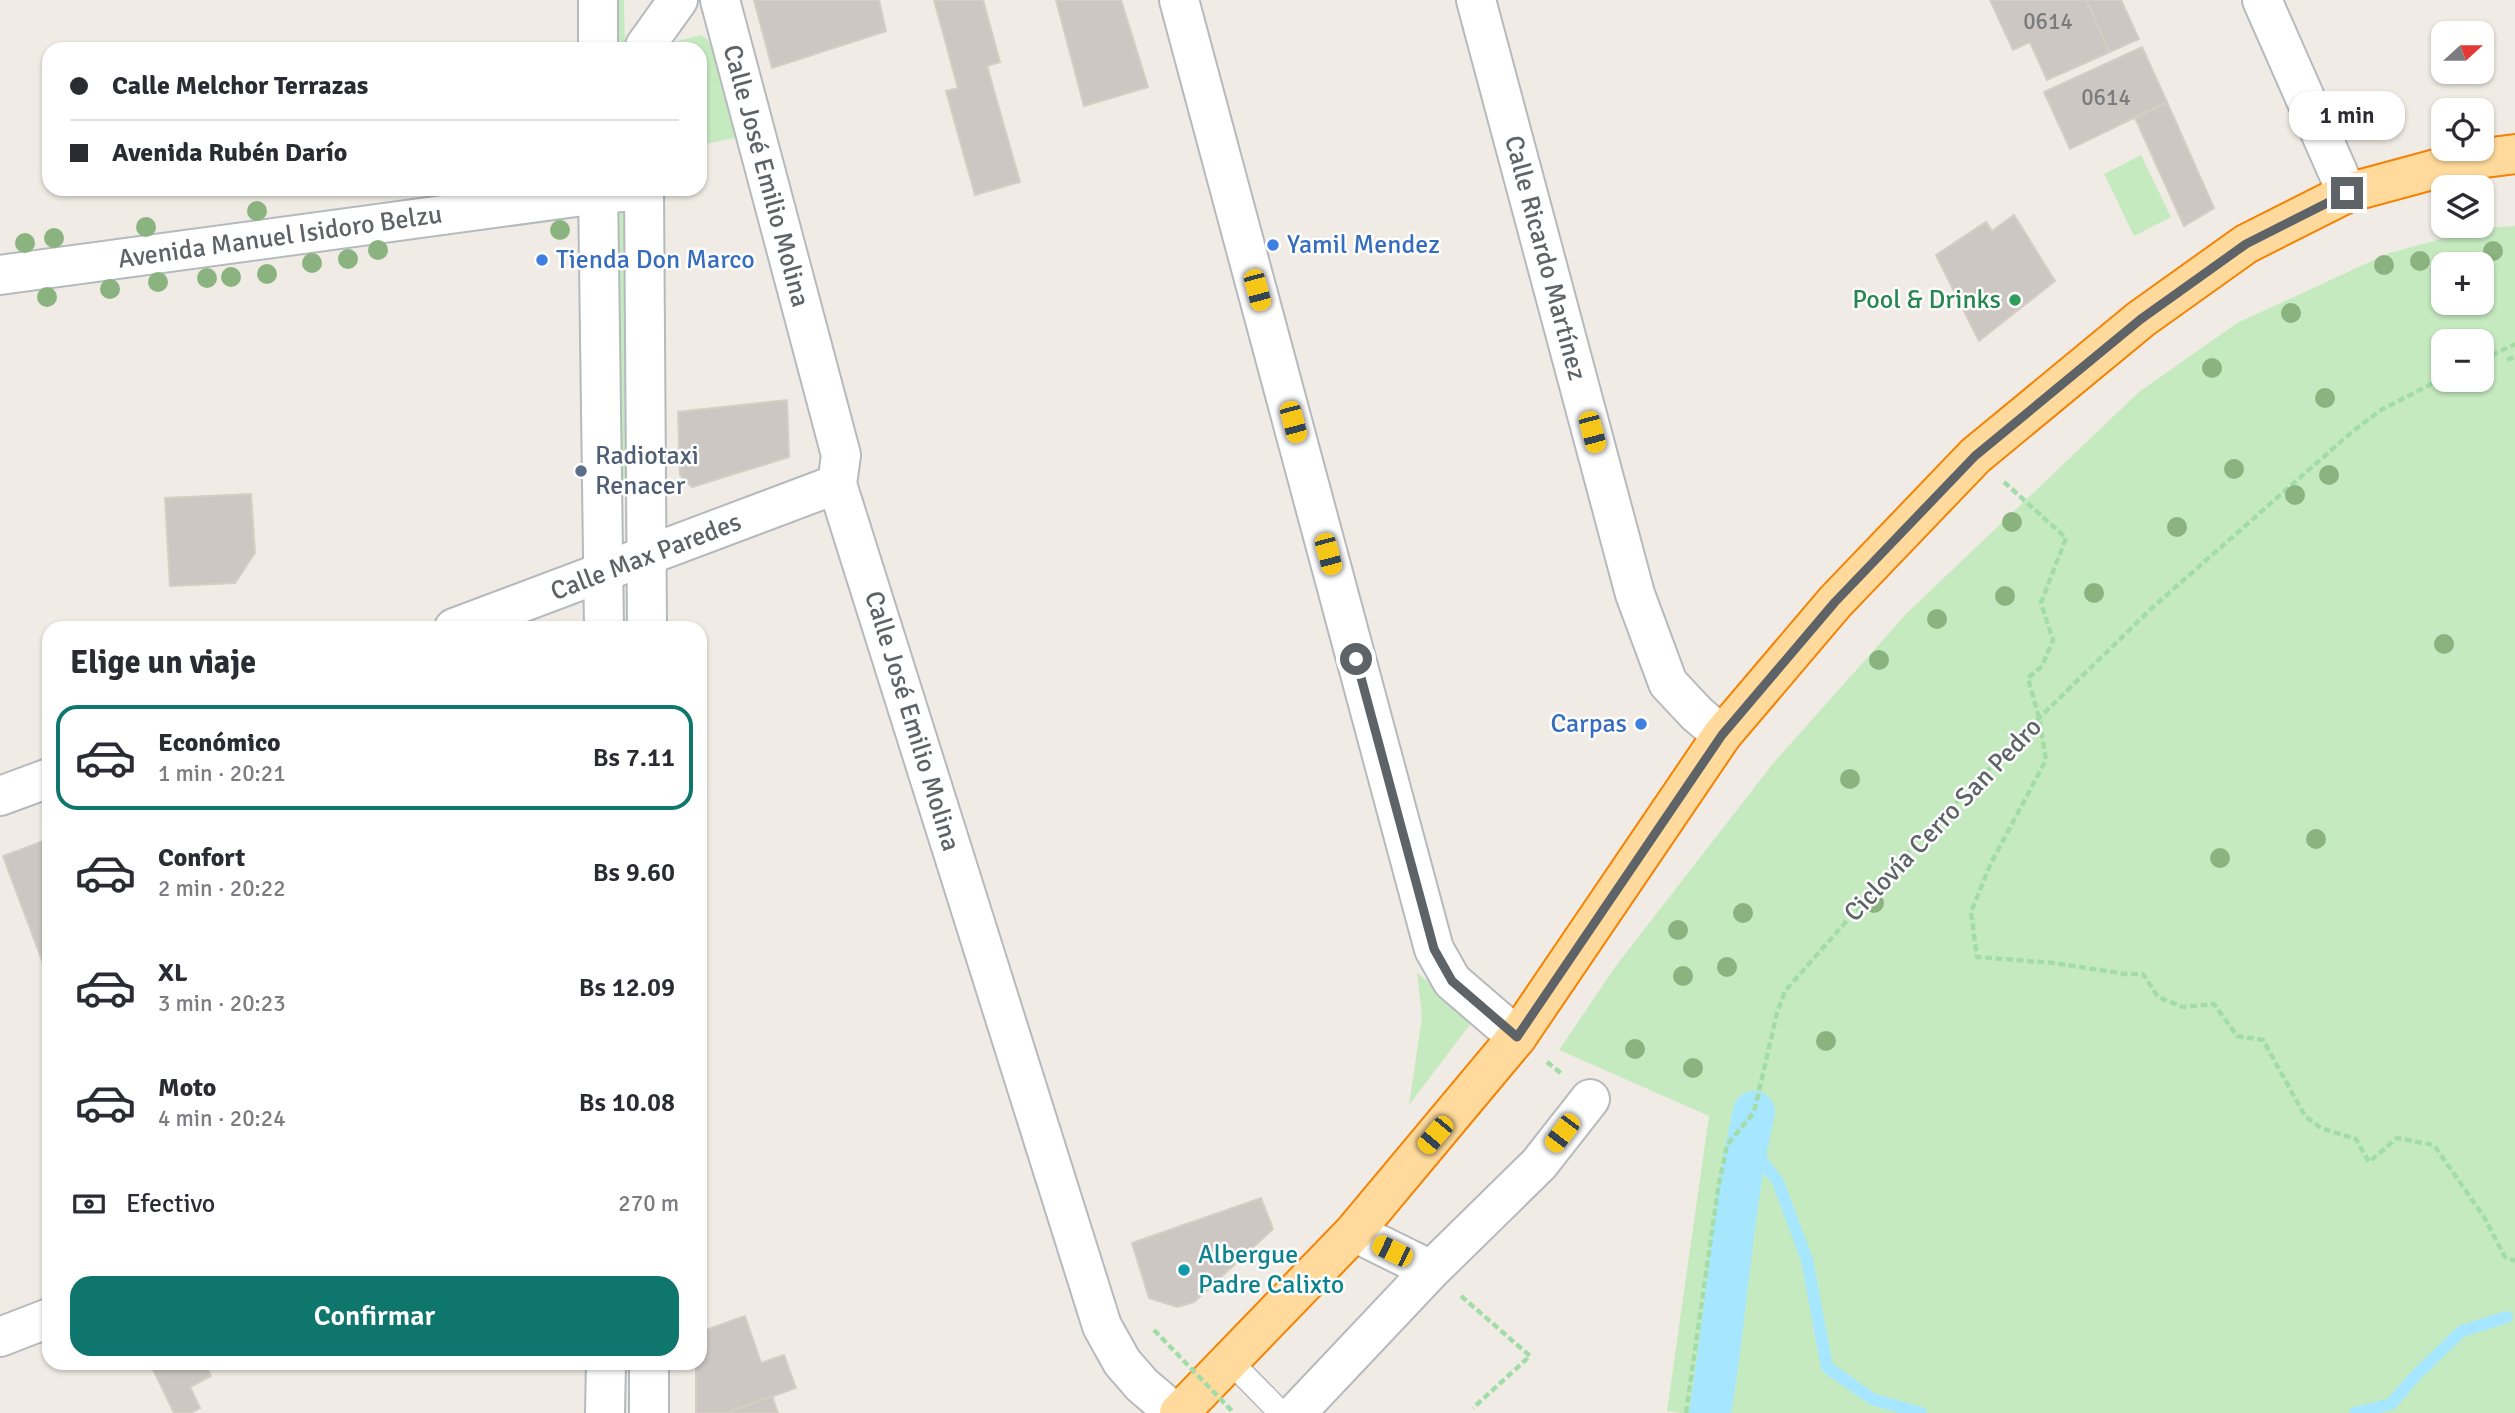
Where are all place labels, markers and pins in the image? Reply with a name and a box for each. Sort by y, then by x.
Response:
place label: Yamil Mendez [1287,229,1440,261]
marker: Yamil Mendez [1265,237,1281,253]
place label: Tienda Don Marco [556,244,755,276]
marker: Tienda Don Marco [534,252,550,268]
place label: Pool & Drinks [1852,284,2001,316]
marker: Pool & Drinks [2007,292,2023,308]
place label: Radiotaxi Renacer [595,440,699,502]
marker: Radiotaxi Renacer [573,463,589,479]
place label: Carpas [1550,708,1627,740]
marker: Carpas [1633,716,1649,732]
place label: Albergue Padre Calixto [1198,1239,1344,1301]
marker: Albergue Padre Calixto [1176,1262,1192,1278]

